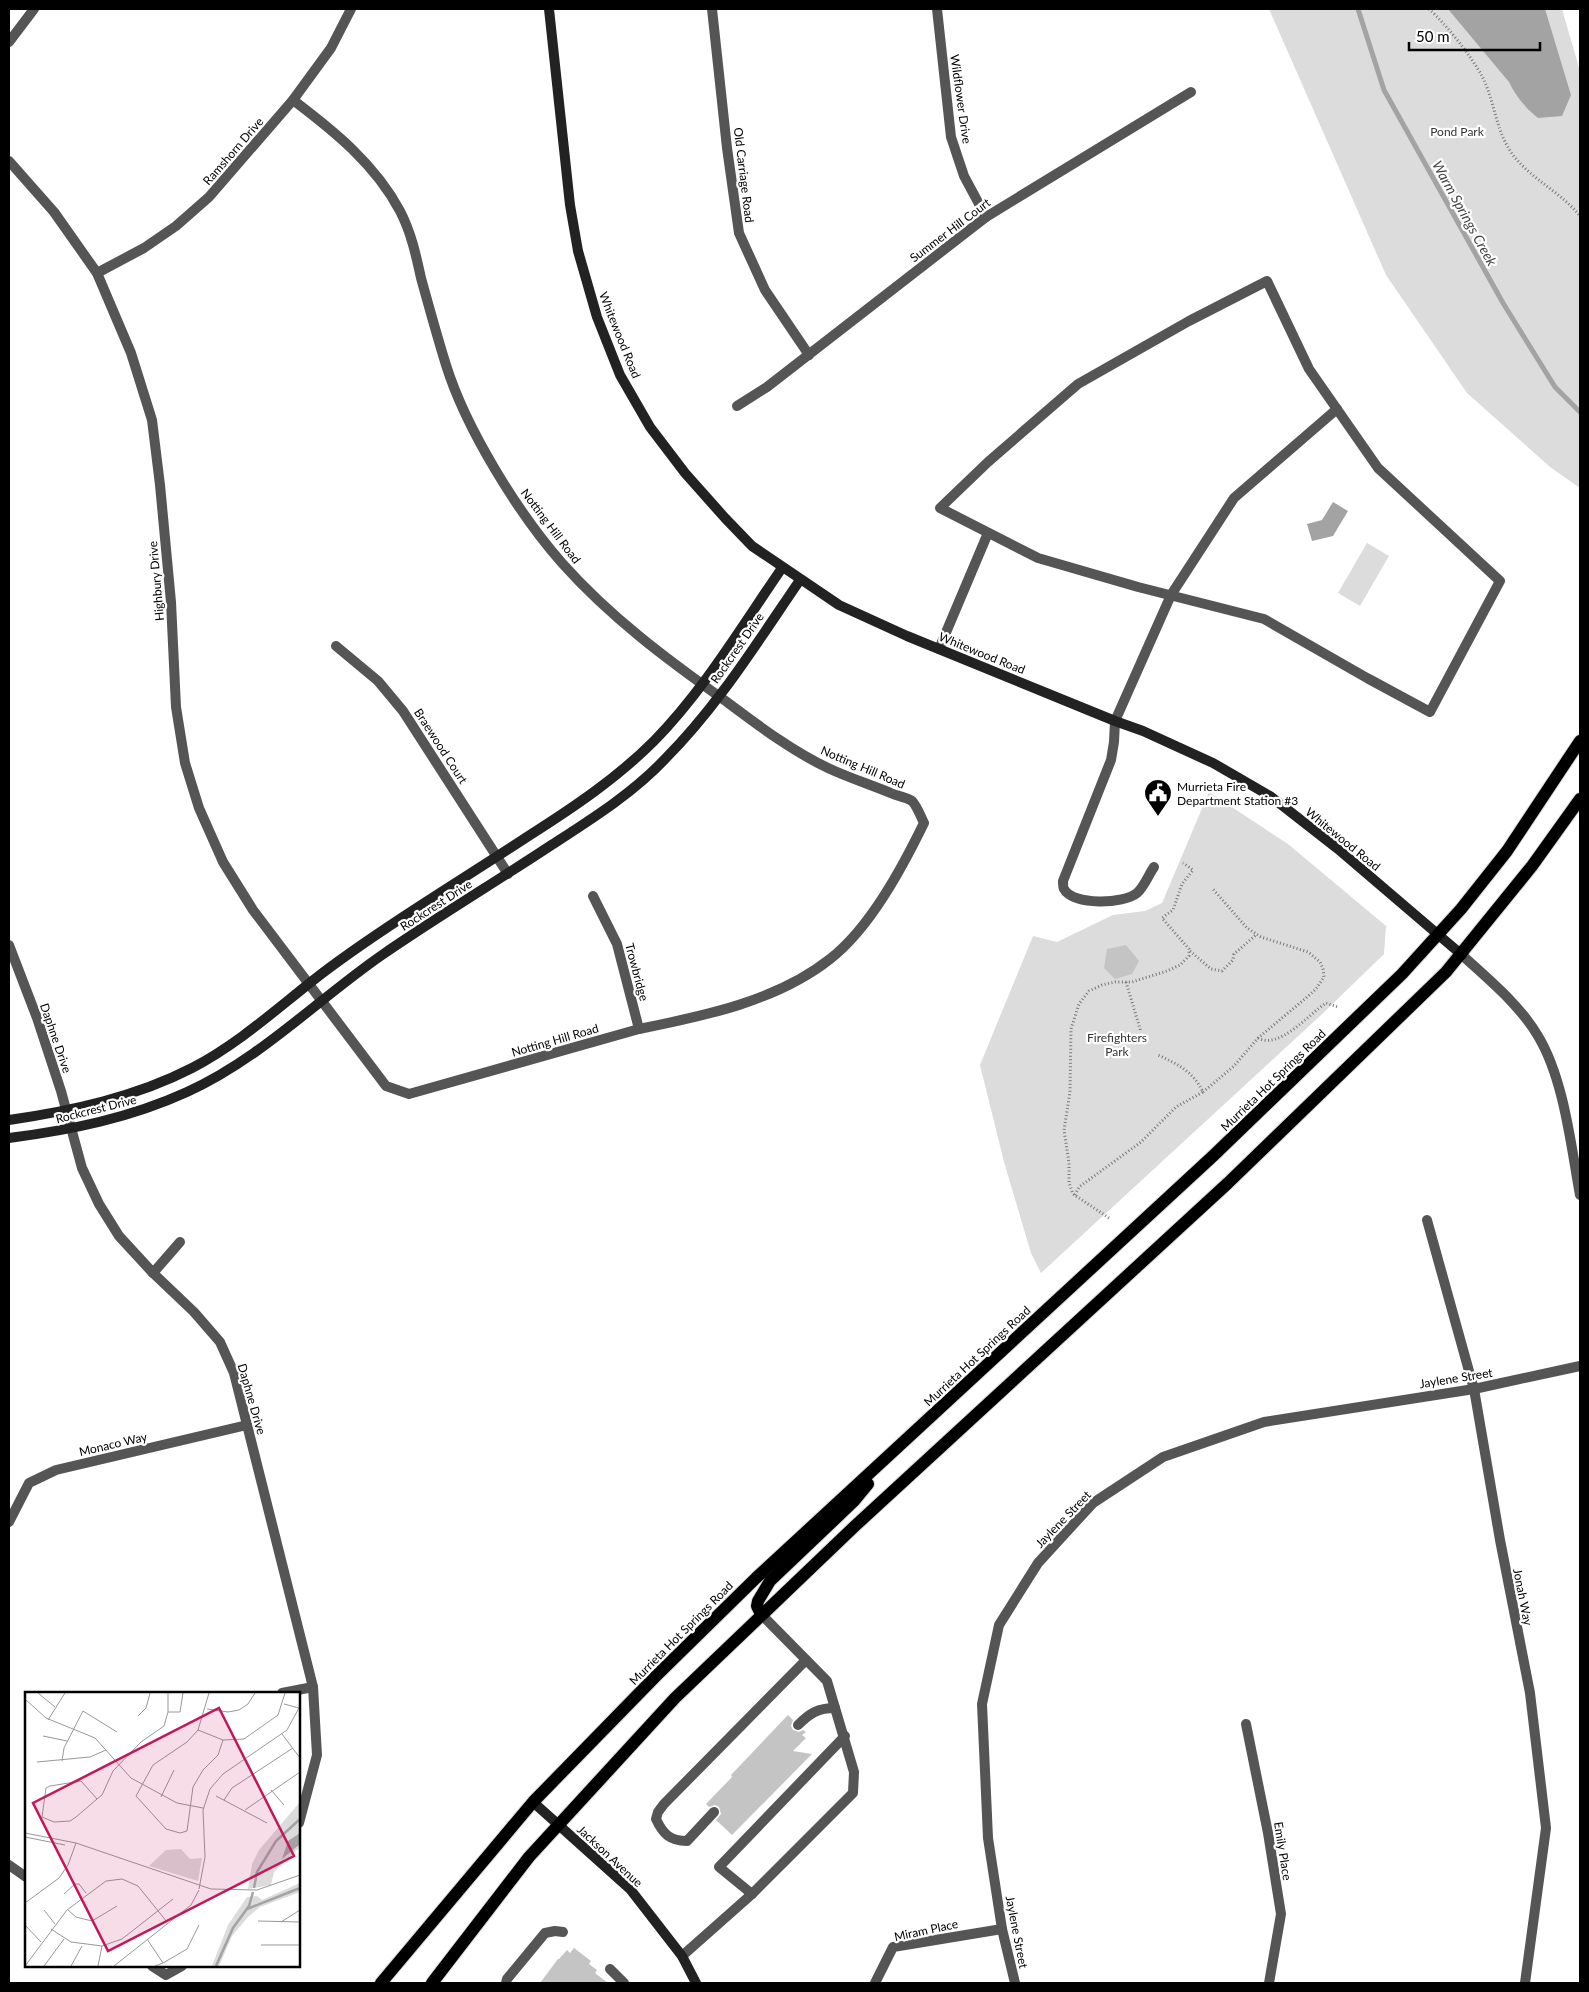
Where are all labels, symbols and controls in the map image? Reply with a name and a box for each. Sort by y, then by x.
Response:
scale bar [1409,20,1540,52]
text: 50 m [1416,27,1450,45]
street label: Wildflower Drive [947,53,975,145]
street label: Ramshorn Drive [200,114,266,188]
park label: Pond Park [1430,124,1485,139]
street label: Old Carriage Road [731,127,757,223]
water label: Warm Springs Creek [1429,157,1501,269]
street label: Summer Hill Court [907,194,994,265]
street label: Whitewood Road [596,290,644,380]
street label: Notting Hill Road [518,485,584,567]
street label: Highbury Drive [145,540,167,622]
street label: Rockcrest Drive [707,610,767,686]
street label: Whitewood Road [937,629,1027,677]
street label: Braewood Court [411,705,471,787]
street label: Notting Hill Road [819,742,907,792]
public building icon: Murrieta Fire Department Station #3 [1143,778,1173,817]
place label: Murrieta Fire Department Station #3 [1177,779,1298,808]
street label: Whitewood Road [1303,804,1383,874]
street label: Rockcrest Drive [397,876,475,934]
street label: Trowbridge [622,941,652,1003]
street label: Daphne Drive [37,1001,75,1075]
street label: Notting Hill Road [510,1020,600,1060]
street label: Murrieta Hot Springs Road [1217,1026,1329,1134]
park label: Firefighters Park [1087,1030,1147,1059]
street label: Rockcrest Drive [54,1092,138,1126]
street label: Murrieta Hot Springs Road [921,1303,1033,1409]
street label: Daphne Drive [235,1362,269,1436]
street label: Jaylene Street [1418,1365,1494,1391]
street label: Monaco Way [77,1429,149,1459]
street label: Jaylene Street [1032,1487,1094,1551]
street label: Jonah Way [1510,1567,1536,1628]
street label: Murrieta Hot Springs Road [626,1578,736,1688]
inset map [25,1692,300,1967]
street label: Emily Place [1271,1821,1295,1881]
street label: Jackson Avenue [574,1822,646,1890]
street label: Jaylene Street [1003,1894,1032,1970]
street label: Miram Place [893,1916,959,1944]

